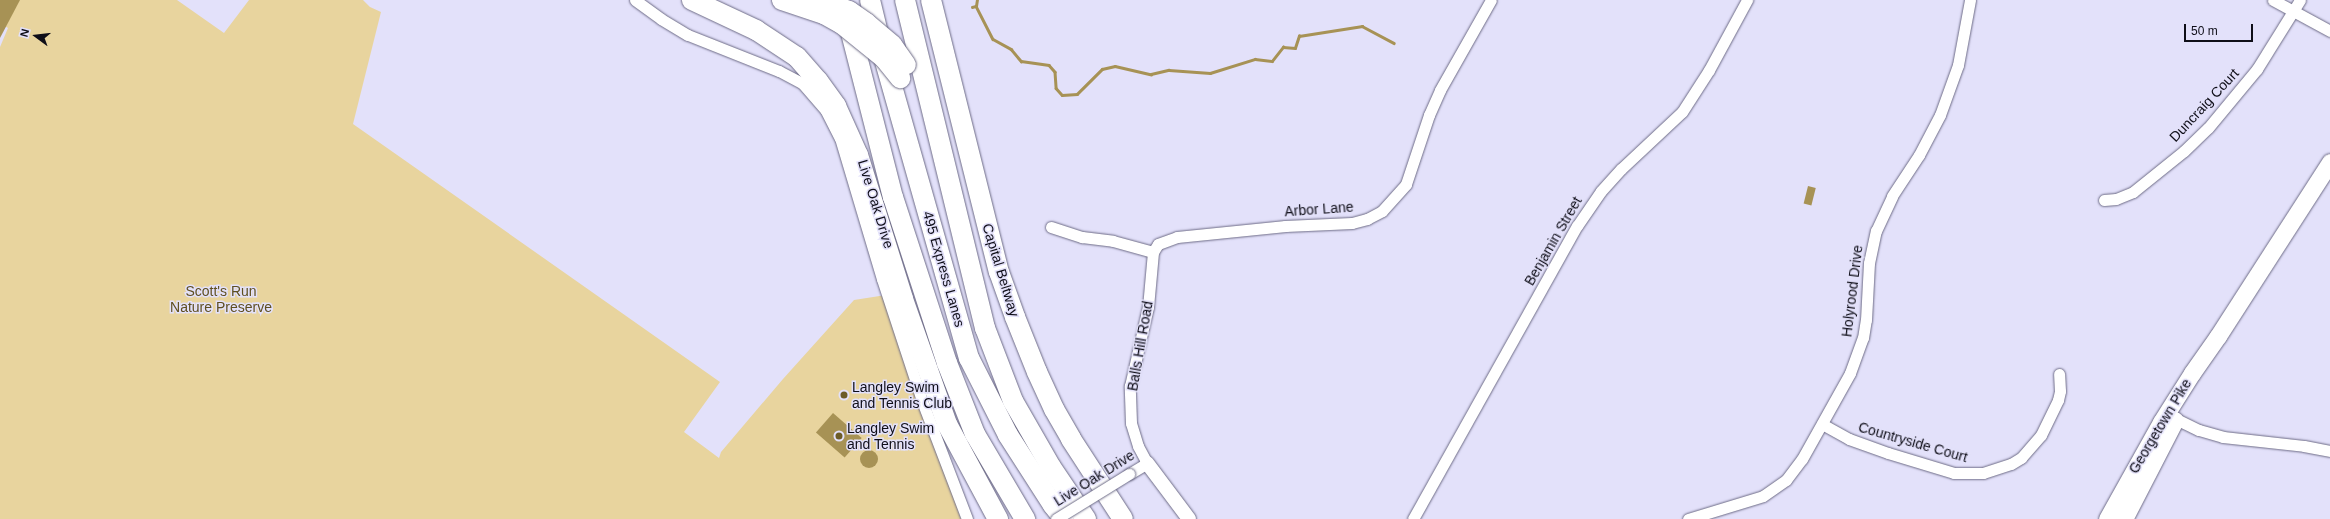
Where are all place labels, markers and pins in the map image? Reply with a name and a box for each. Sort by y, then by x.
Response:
place label: Langley Swim and Tennis Club [852,379,952,412]
marker: Langley Swim and Tennis Club [839,390,849,400]
place label: Langley Swim and Tennis [847,420,934,452]
marker: Langley Swim and Tennis [834,431,844,441]

